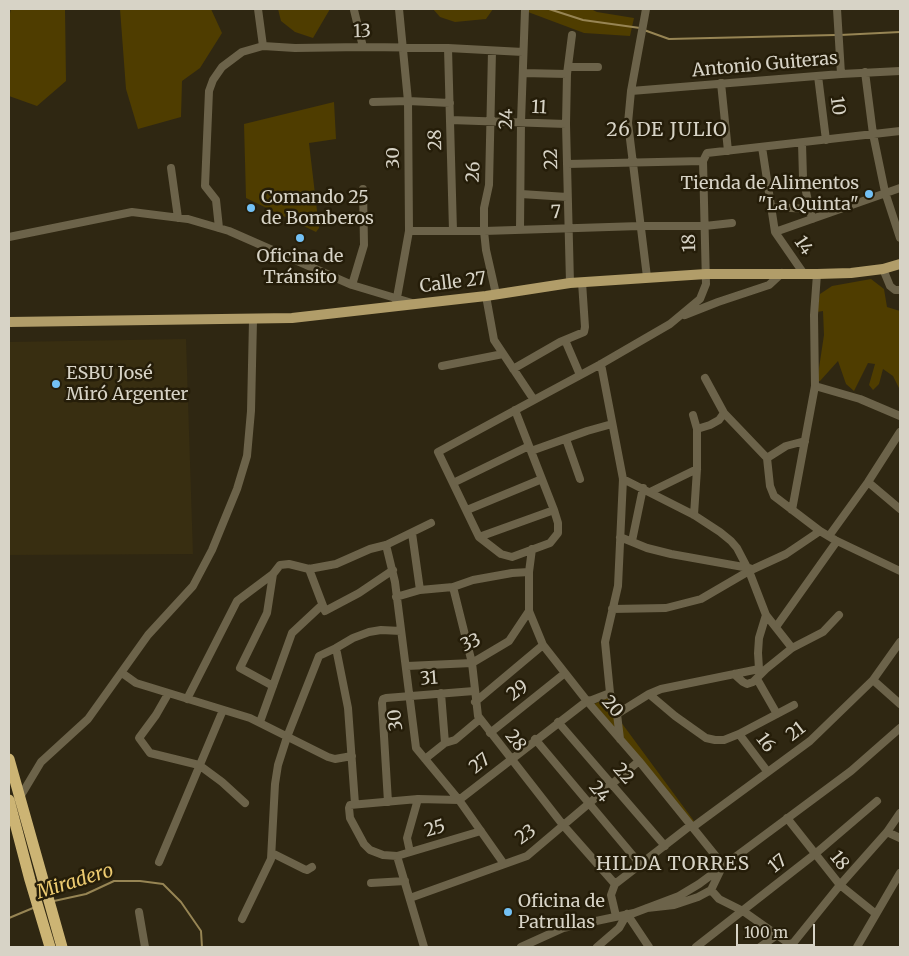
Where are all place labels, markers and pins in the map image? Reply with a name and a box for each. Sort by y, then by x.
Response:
place label: Tienda de Alimentos "La Quinta" [681,173,859,215]
place label: Comando 25 de Bomberos [261,187,374,230]
marker: Tienda de Alimentos "La Quinta" [863,188,875,200]
marker: Comando 25 de Bomberos [245,202,257,214]
marker: Oficina de Tránsito [294,232,306,244]
place label: Oficina de Tránsito [257,246,343,288]
place label: ESBU José Miró Argenter [66,363,188,406]
marker: ESBU José Miró Argenter [50,378,62,390]
place label: Oficina de Patrullas [518,891,605,934]
marker: Oficina de Patrullas [502,906,514,918]

